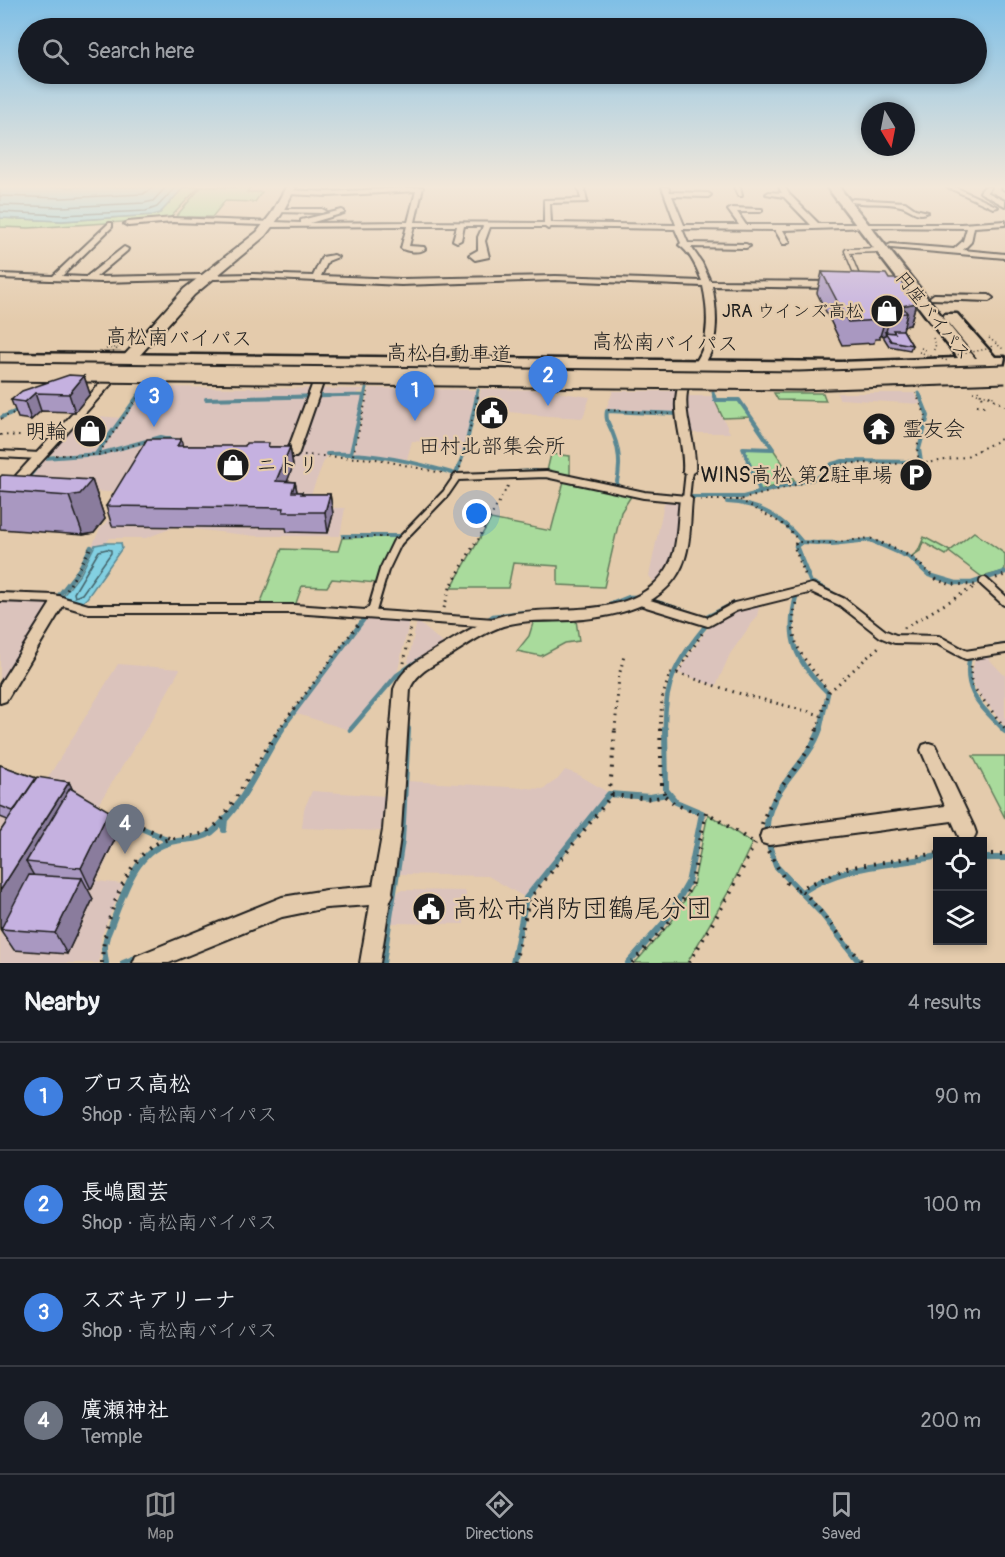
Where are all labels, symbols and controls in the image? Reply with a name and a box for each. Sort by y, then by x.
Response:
search box [18,18,987,84]
icon: search [39,35,72,68]
text: Search here [87,37,194,65]
north arrow [861,102,915,156]
street label: 円座バイパス [890,267,976,365]
shop icon: JRA ウインズ高松 [869,293,905,329]
place label: JRA ウインズ高松 [722,300,864,323]
street label: 高松南バイパス [105,323,253,353]
street label: 高松南バイパス [591,328,739,358]
street label: 高松自動車道 [386,339,512,369]
pin: 2 [528,356,568,406]
pin: 1 [396,372,434,421]
pin: 3 [134,378,174,427]
public building icon: 田村北部集会所 [474,395,510,431]
temple icon: 霊友会 [861,411,897,447]
shop icon: 明輪 [72,413,108,449]
place label: 霊友会 [902,416,965,443]
place label: 明輪 [25,418,67,445]
place label: 田村北部集会所 [419,433,566,460]
shop icon: ニトリ [215,447,251,483]
place label: ニトリ [256,452,319,479]
parking icon: WINS高松 第2駐車場 [898,457,934,493]
place label: WINS高松 第2駐車場 [700,462,893,489]
your location [462,499,491,528]
pin: 4 [106,804,144,854]
map controls [933,837,987,945]
button: locate [933,837,987,891]
public building icon: 高松市消防団鶴尾分団 [411,891,447,927]
button: layers [933,891,987,945]
place label: 高松市消防団鶴尾分団 [452,893,712,925]
text: Nearby [24,986,100,1018]
text: 4 results [908,990,981,1015]
text: ブロス高松 [81,1070,191,1098]
text: 1 [40,1084,47,1109]
text: 90 m [935,1084,981,1109]
text: Shop · 高松南バイパス [81,1102,277,1127]
text: 長嶋園芸 [81,1178,169,1206]
text: 2 [38,1192,49,1217]
text: 100 m [924,1192,981,1217]
text: Shop · 高松南バイパス [81,1210,277,1235]
text: スズキアリーナ [81,1286,236,1314]
text: 3 [38,1300,49,1325]
text: 190 m [927,1300,981,1325]
text: Shop · 高松南バイパス [81,1318,277,1343]
text: 廣瀬神社 [81,1396,169,1424]
text: 4 [38,1408,49,1433]
text: 200 m [920,1408,981,1433]
text: Temple [81,1424,142,1449]
tab: Map [144,1488,177,1544]
tab: Directions [465,1488,533,1544]
tab: Saved [821,1488,861,1544]

